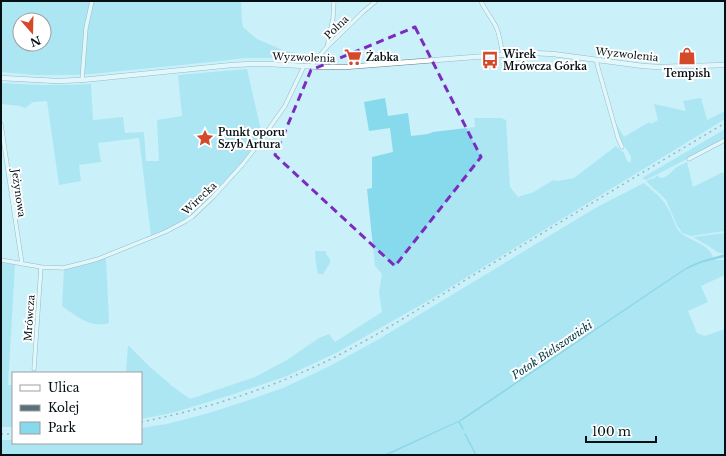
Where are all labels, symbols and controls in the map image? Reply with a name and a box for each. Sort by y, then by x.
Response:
north arrow [12,12,52,52]
street label: Polna [321,12,352,42]
text: N [28,33,43,50]
street label: Wyzwolenia [594,45,659,64]
shop icon: Tempish [677,46,697,66]
supermarket icon: Żabka [343,47,363,67]
place label: Wirek Mrówcza Górka [502,48,587,73]
place label: Żabka [366,49,399,64]
street label: Wyzwolenia [271,50,336,65]
bus stop icon: Wirek Mrówcza Górka [480,50,500,70]
place label: Tempish [664,67,711,80]
place label: Punkt oporu Szyb Artura [218,126,285,151]
place icon: Punkt oporu Szyb Artura [195,128,215,148]
street label: Jeżynowa [8,166,28,218]
street label: Wirecka [179,179,220,218]
street label: Mrówcza [21,294,38,342]
water label: Potok Bielszowicki [508,318,595,383]
legend [12,372,142,444]
text: Ulica [48,380,80,395]
text: Kolej [48,400,79,415]
scale bar [586,418,656,444]
text: Park [48,420,76,435]
text: 100 m [592,424,631,439]

